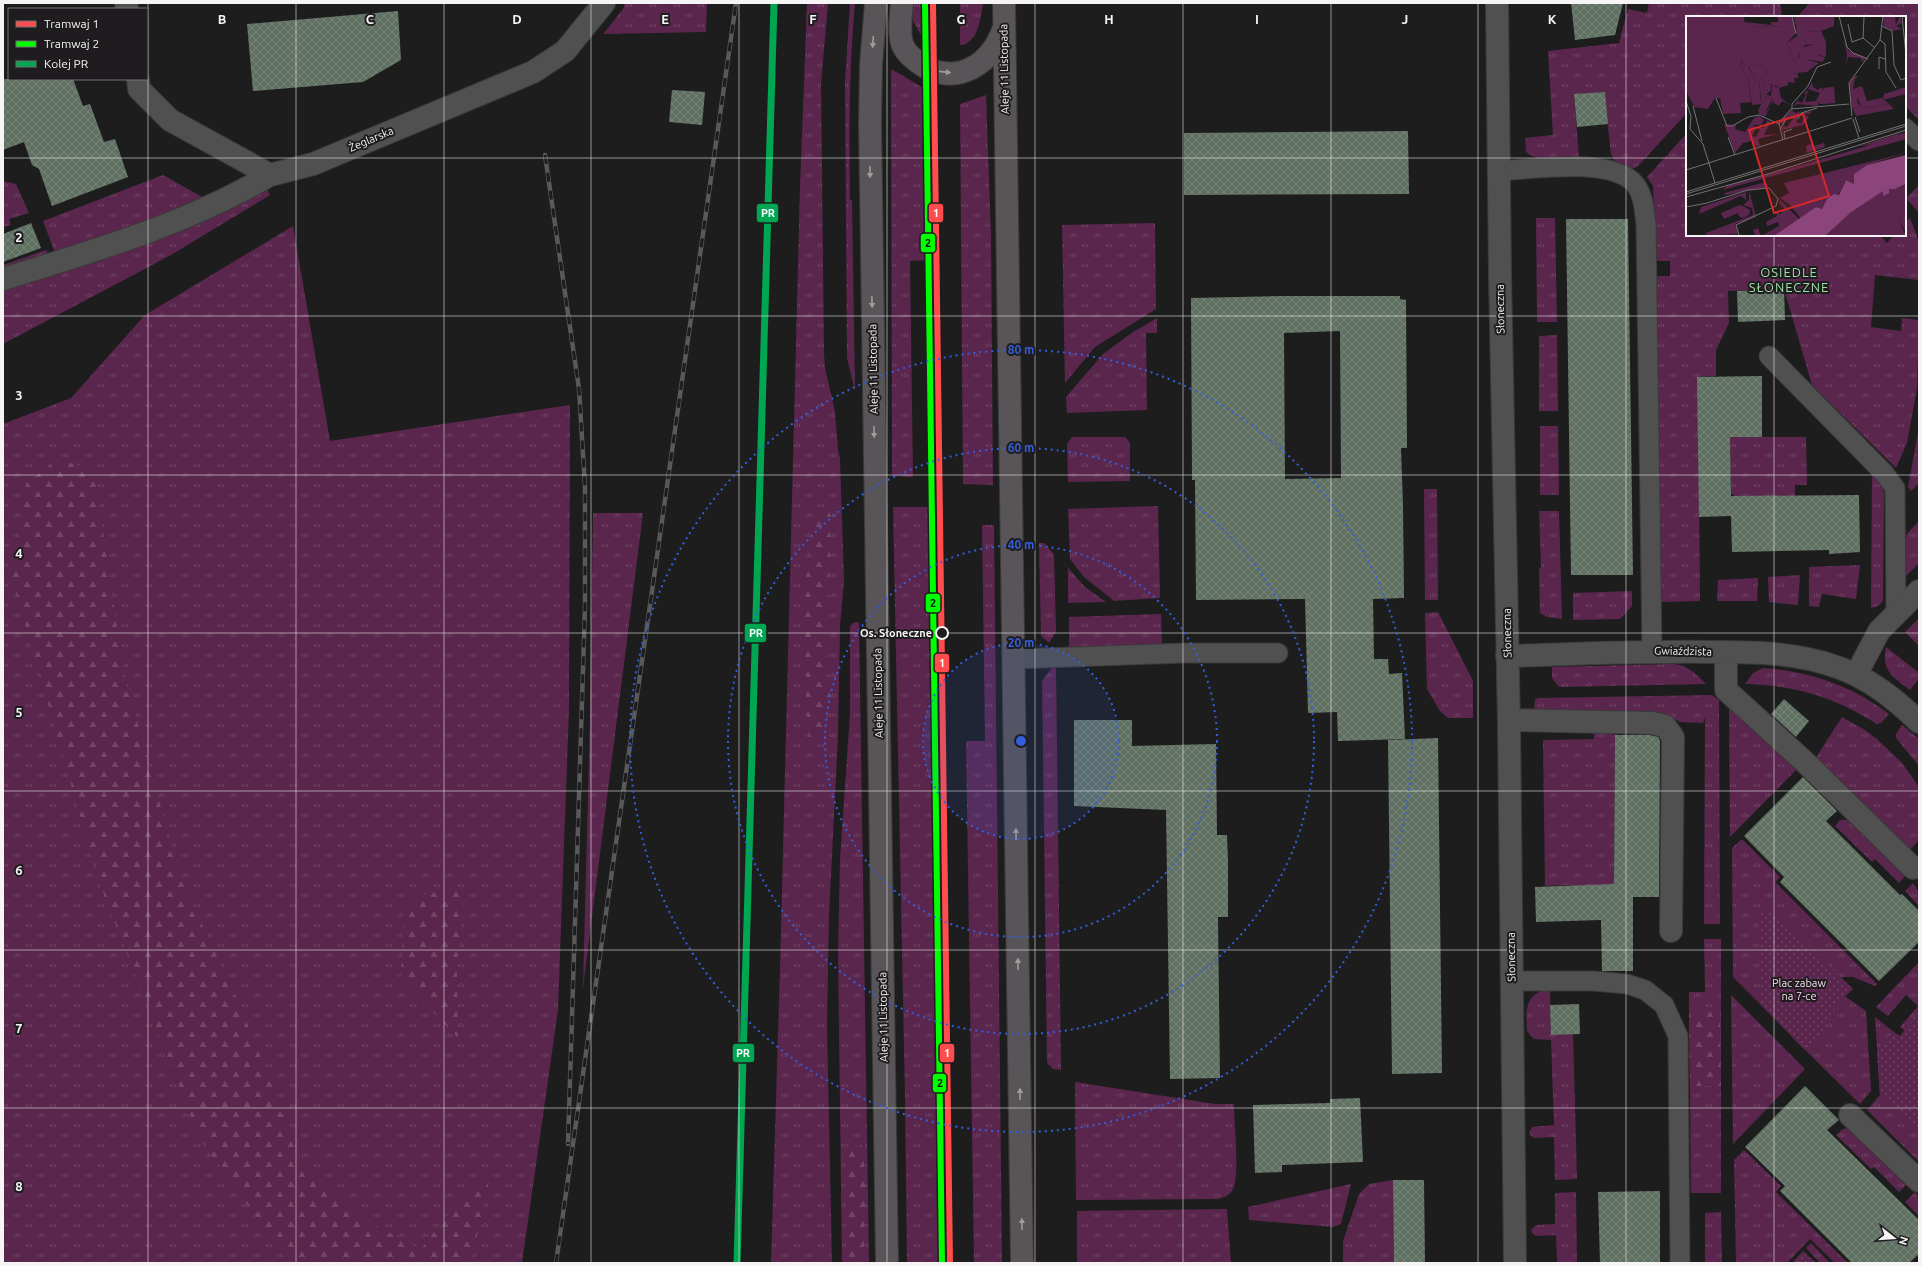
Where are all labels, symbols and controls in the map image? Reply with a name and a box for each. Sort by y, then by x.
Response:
legend [8,8,148,80]
text: B [218,12,227,26]
text: C [366,12,375,26]
text: D [512,12,522,26]
text: E [661,12,669,26]
text: F [809,12,817,26]
text: G [957,12,966,26]
text: H [1104,12,1114,26]
text: I [1255,12,1259,26]
text: J [1402,12,1408,26]
text: K [1548,12,1557,26]
inset map [1686,16,1906,236]
text: Tramwaj 1 [44,17,99,30]
street label: Aleje 11 Listopada [997,24,1011,114]
one-way arrow [869,36,876,48]
text: Tramwaj 2 [44,37,99,50]
text: Kolej PR [44,57,89,70]
one-way arrow [939,69,951,76]
street label: Żeglarska [347,124,395,154]
one-way arrow [867,166,873,179]
line badge: PR [756,203,779,223]
line badge: 1 [928,203,944,223]
text: PR [761,207,775,219]
text: 1 [933,207,939,219]
text: 2 [15,230,23,244]
line badge: 2 [920,233,936,253]
text: 2 [925,237,931,249]
district label: OSIEDLE SŁONECZNE [1749,265,1829,294]
street label: Słoneczna [1494,284,1506,334]
one-way arrow [869,296,875,309]
street label: Aleje 11 Listopada [866,324,880,414]
text: 80 m [1008,343,1034,356]
text: 3 [15,388,23,402]
one-way arrow [870,426,877,438]
text: 60 m [1008,441,1034,454]
text: 40 m [1008,538,1034,551]
text: 4 [15,546,23,560]
line badge: 2 [925,593,941,613]
text: 2 [930,597,936,609]
street label: Słoneczna [1501,608,1513,658]
line badge: PR [744,623,767,643]
marker: Os. Słoneczne [935,626,949,640]
text: PR [749,627,763,639]
place label: Os. Słoneczne [860,627,932,639]
text: 20 m [1008,636,1034,649]
street label: Gwiaździsta [1654,644,1712,658]
street label: Aleje 11 Listopada [871,648,885,738]
line badge: 1 [934,653,950,673]
text: 1 [939,657,945,669]
text: 5 [15,705,23,719]
centre of rings [1014,734,1028,748]
one-way arrow [1013,827,1019,840]
text: 6 [15,863,23,877]
street label: Słoneczna [1505,932,1517,982]
one-way arrow [1015,957,1021,970]
street label: Aleje 11 Listopada [876,972,890,1062]
park label: Plac zabaw na 7-ce [1772,977,1827,1002]
text: 7 [15,1021,23,1035]
line badge: PR [732,1043,755,1063]
line badge: 1 [939,1043,955,1063]
text: PR [736,1047,750,1059]
text: 1 [944,1047,950,1059]
line badge: 2 [932,1073,947,1093]
text: 2 [937,1077,943,1089]
one-way arrow [1017,1087,1023,1100]
text: 8 [15,1179,23,1193]
one-way arrow [1019,1217,1025,1230]
north arrow [1874,1218,1914,1258]
text: N [1897,1235,1911,1247]

